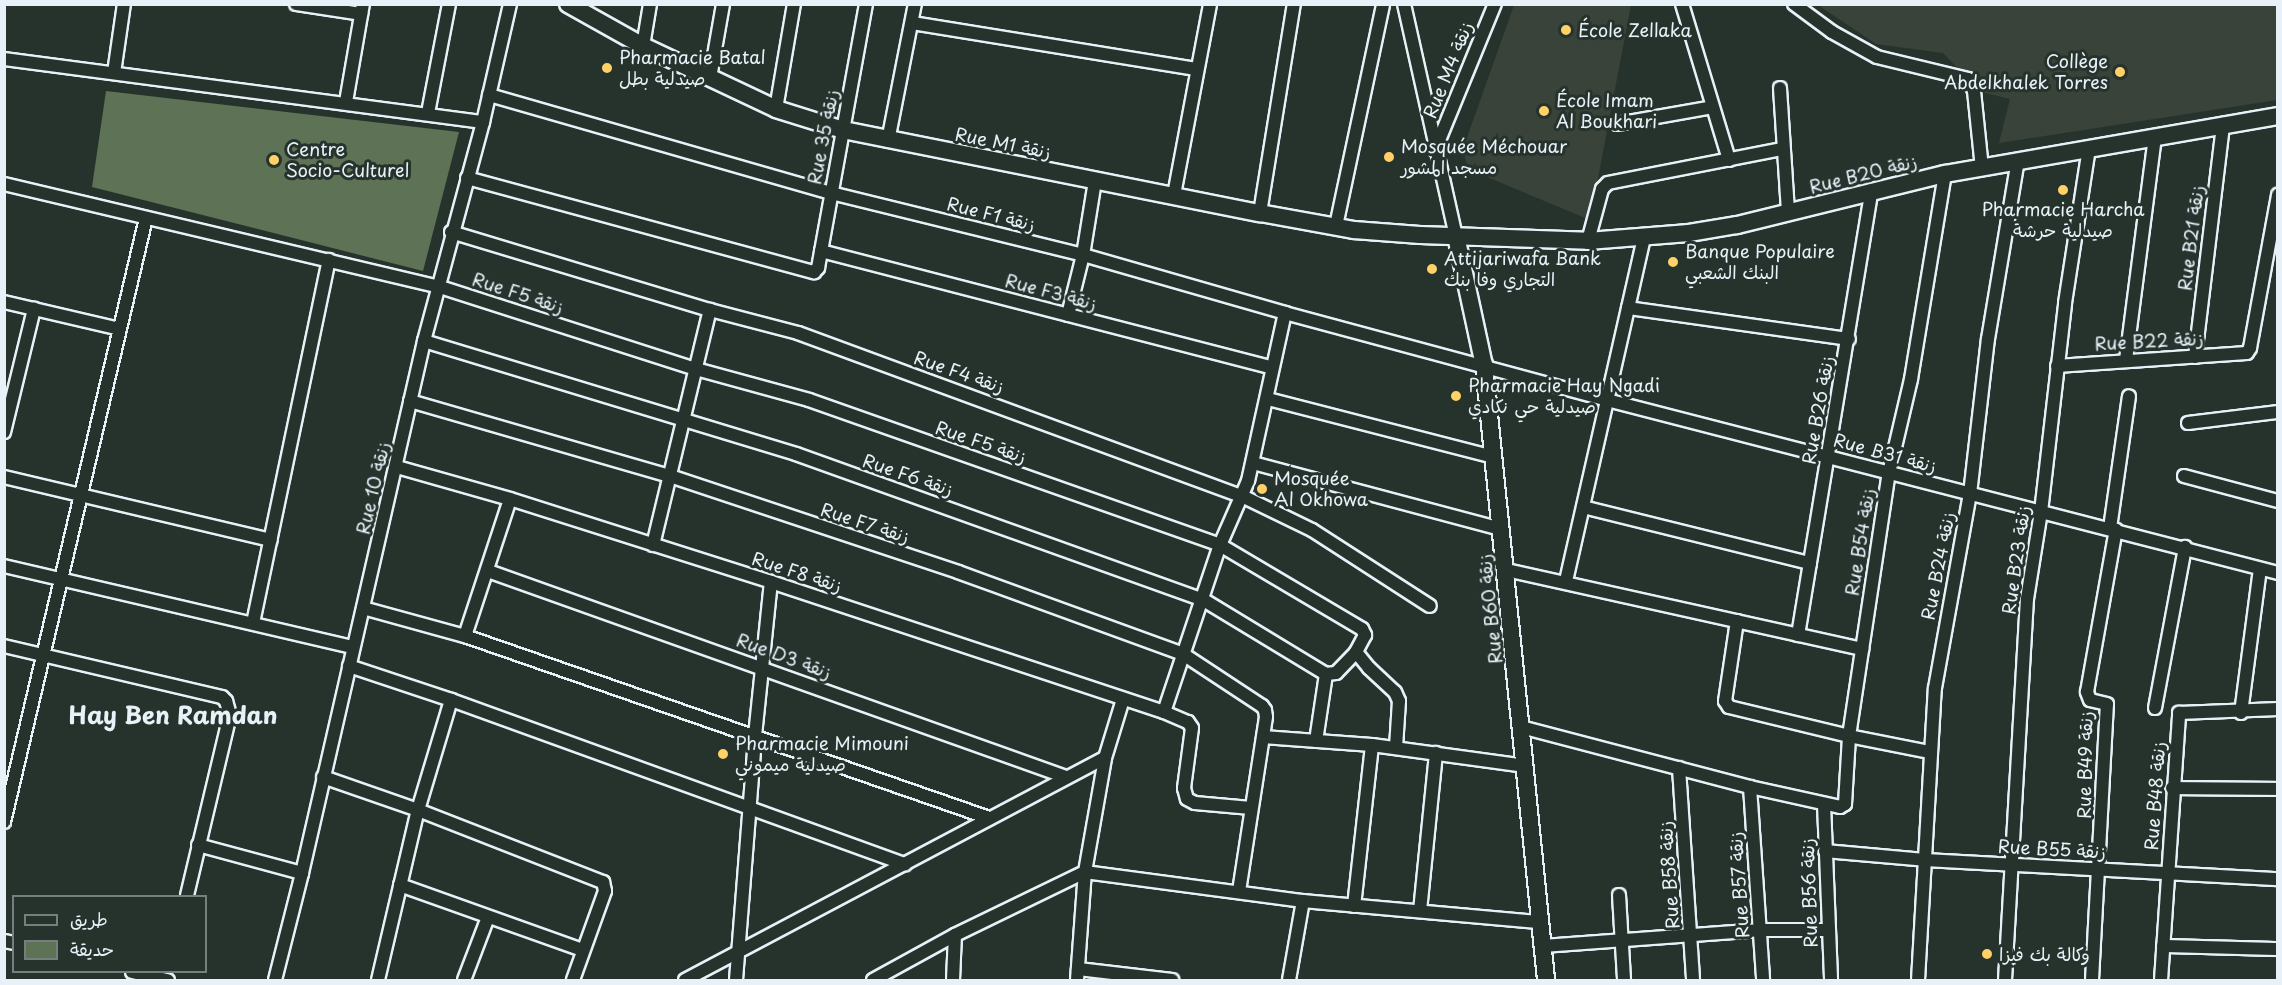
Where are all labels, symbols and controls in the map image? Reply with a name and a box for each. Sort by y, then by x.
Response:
street label: Rue M4 زنقة [1419,18,1477,122]
place label: École Zellaka [1578,19,1692,41]
marker: École Zellaka [1559,23,1573,37]
place label: Pharmacie Batal صيدلية بطل [619,47,767,90]
place label: Collège Abdelkhalek Torres [1943,51,2108,94]
marker: Pharmacie Batal صيدلية بطل [600,61,614,75]
marker: Collège Abdelkhalek Torres [2113,65,2127,79]
street label: Rue 35 زنقة [803,87,843,187]
place label: École Imam Al Boukhari [1556,90,1659,132]
marker: École Imam Al Boukhari [1537,104,1551,118]
street label: Rue M1 زنقة [953,123,1053,163]
place label: Mosquée Méchouar مسجد المشور [1401,136,1569,178]
place label: Centre Socio-Culturel [286,139,409,182]
marker: Mosquée Méchouar مسجد المشور [1382,150,1396,164]
street label: Rue B20 زنقة [1806,150,1920,198]
marker: Centre Socio-Culturel [267,153,281,167]
marker: Pharmacie Harcha صيدلية حرشة [2056,183,2070,197]
street label: Rue B21 زنقة [2174,184,2208,292]
street label: Rue F1 زنقة [943,192,1039,236]
place label: Pharmacie Harcha صيدلية حرشة [1981,199,2145,242]
place label: Banque Populaire البنك الشعبي [1685,241,1836,284]
place label: Attijariwafa Bank التجاري وفا بنك [1444,248,1601,290]
marker: Banque Populaire البنك الشعبي [1666,255,1680,269]
marker: Attijariwafa Bank التجاري وفا بنك [1425,262,1439,276]
street label: Rue F5 زنقة [469,268,567,318]
street label: Rue F3 زنقة [1001,269,1101,315]
street label: Rue B22 زنقة [2093,327,2205,355]
street label: Rue F4 زنقة [910,346,1008,398]
street label: Rue B26 زنقة [1798,354,1838,466]
place label: Pharmacie Hay Ngadi صيدلية حي نكادي [1468,375,1660,418]
marker: Pharmacie Hay Ngadi صيدلية حي نكادي [1449,389,1463,403]
street label: Rue F5 زنقة [932,416,1030,468]
street label: Rue B31 زنقة [1831,429,1939,477]
street label: Rue 10 زنقة [352,439,394,537]
street label: Rue F6 زنقة [859,449,957,501]
place label: Mosquée Al Okhowa [1274,468,1367,510]
marker: Mosquée Al Okhowa [1255,482,1269,496]
street label: Rue B54 زنقة [1841,486,1879,598]
street label: Rue F7 زنقة [816,498,914,548]
street label: Rue B23 زنقة [1998,504,2034,616]
street label: Rue B24 زنقة [1917,510,1959,622]
street label: Rue F8 زنقة [748,547,846,597]
street label: Rue B60 زنقة [1473,552,1507,666]
street label: Rue D3 زنقة [733,629,835,683]
district label: Hay Ben Ramdan [68,701,278,729]
street label: Rue B49 زنقة [2073,711,2097,819]
place label: Pharmacie Mimouni صيدلية ميموني [735,733,910,776]
street label: Rue B48 زنقة [2140,740,2170,852]
marker: Pharmacie Mimouni صيدلية ميموني [716,747,730,761]
street label: Rue B58 زنقة [1654,819,1684,931]
street label: Rue B57 زنقة [1724,830,1754,940]
street label: Rue B55 زنقة [1997,835,2107,863]
street label: Rue B56 زنقة [1796,838,1822,948]
legend [12,895,207,973]
text: طريق [70,905,108,932]
text: حديقة [70,935,114,962]
place label: وكالة بك فيزا [1999,943,2090,965]
marker: وكالة بك فيزا [1980,947,1994,961]

